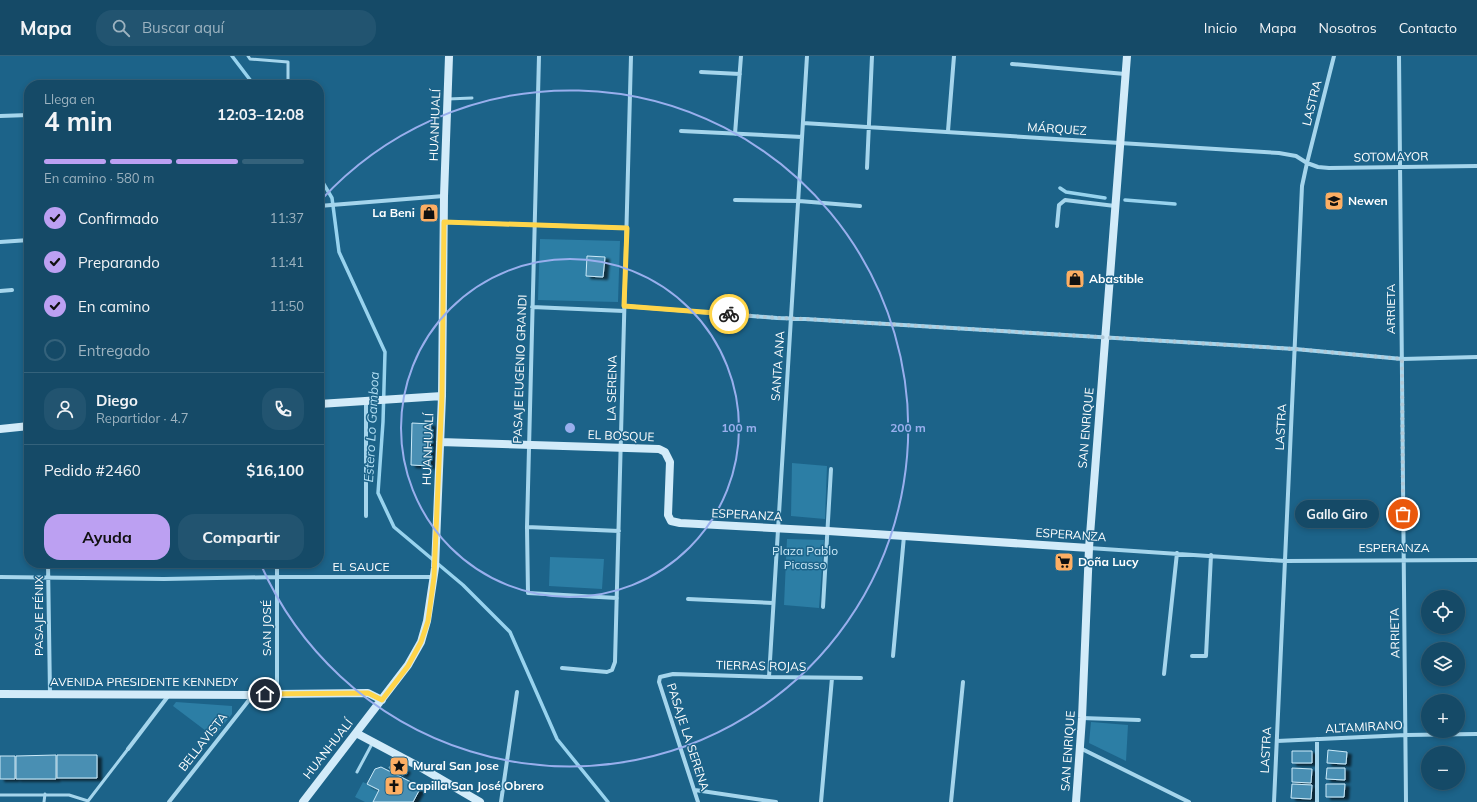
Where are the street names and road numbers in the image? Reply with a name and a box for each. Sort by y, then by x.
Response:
street label: LASTRA [1299,78,1324,127]
street label: HUANHUALÍ [426,88,443,161]
street label: MÁRQUEZ [1027,119,1087,138]
street label: SOTOMAYOR [1353,148,1429,165]
street label: ARRIETA [1383,284,1398,334]
street label: PASAJE EUGENIO GRANDI [509,294,530,444]
street label: SANTA ANA [768,330,787,401]
street label: LA SERENA [603,355,620,421]
street label: SAN ENRIQUE [1075,387,1096,469]
street label: LASTRA [1272,403,1289,451]
street label: HUANHUALÍ [419,412,436,485]
street label: EL BOSQUE [587,427,655,444]
street label: ESPERANZA [711,505,783,524]
street label: ESPERANZA [1035,525,1107,544]
street label: ESPERANZA [1358,540,1430,555]
street label: EL SAUCE [333,559,389,574]
street label: PASAJE FÉNIX [31,576,46,656]
street label: SAN JOSÉ [259,600,274,656]
street label: ARRIETA [1387,607,1402,658]
street label: TIERRAS ROJAS [716,657,806,674]
street label: AVENIDA PRESIDENTE KENNEDY [50,674,239,689]
street label: PASAJE LA SERENA [664,681,713,793]
street label: BELLAVISTA [175,709,230,774]
street label: SAN ENRIQUE [1057,710,1078,792]
street label: HUANHUALÍ [300,715,356,782]
street label: ALTAMIRANO [1325,717,1403,736]
street label: LASTRA [1257,726,1274,774]

